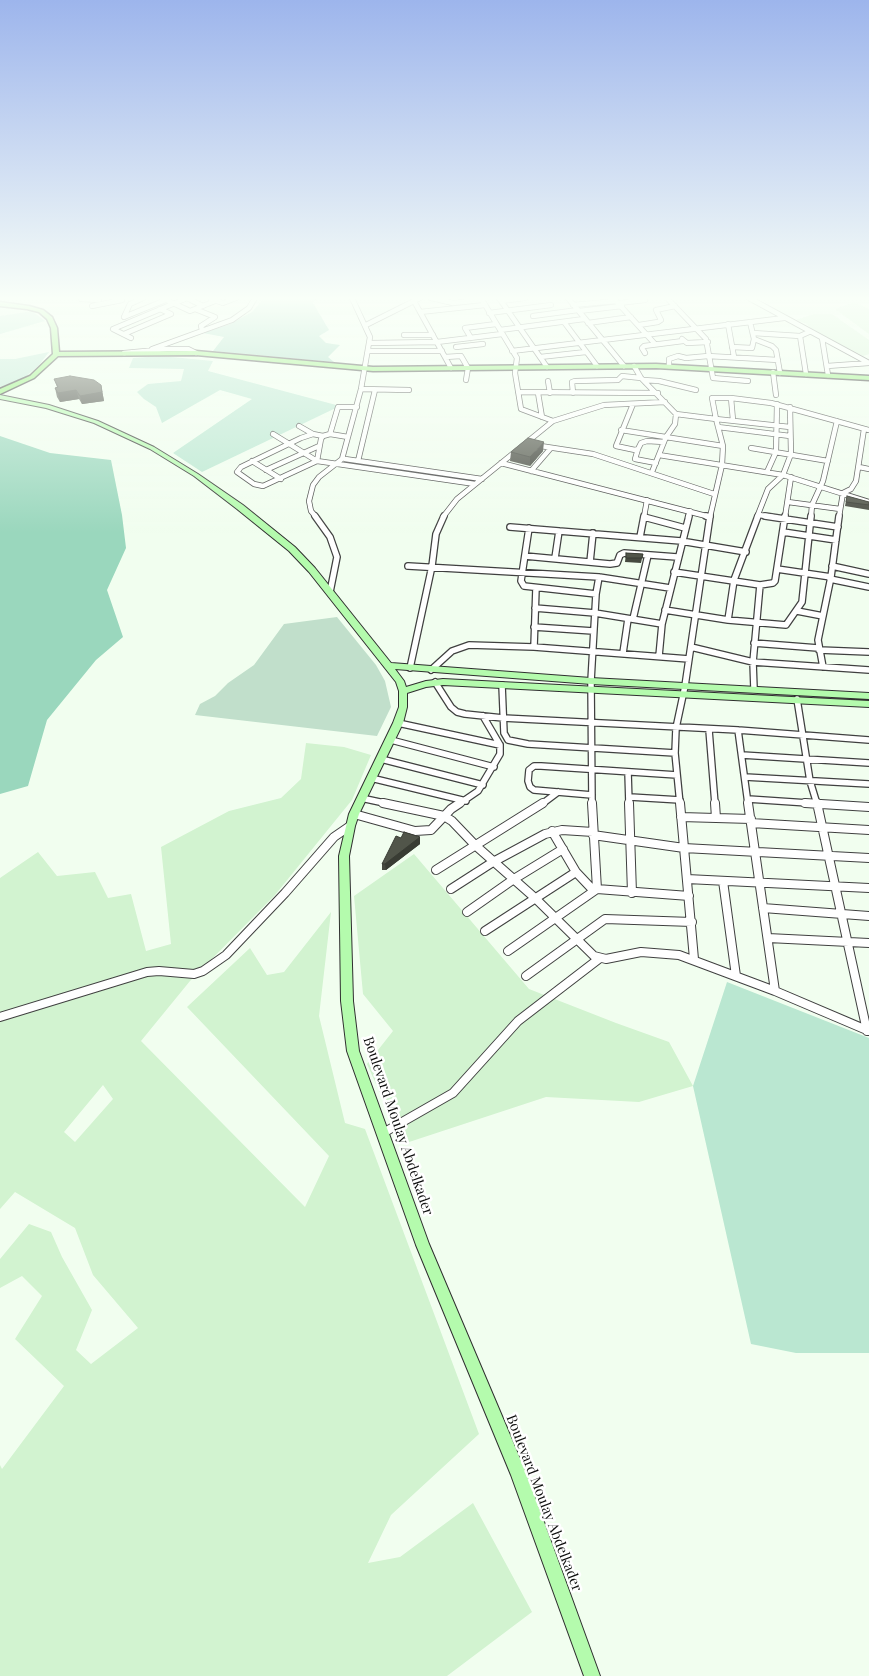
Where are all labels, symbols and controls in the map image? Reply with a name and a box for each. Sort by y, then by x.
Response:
street label: Boulevard Moulay Abdelkader [359,1034,437,1218]
street label: Boulevard Moulay Abdelkader [503,1412,585,1594]

